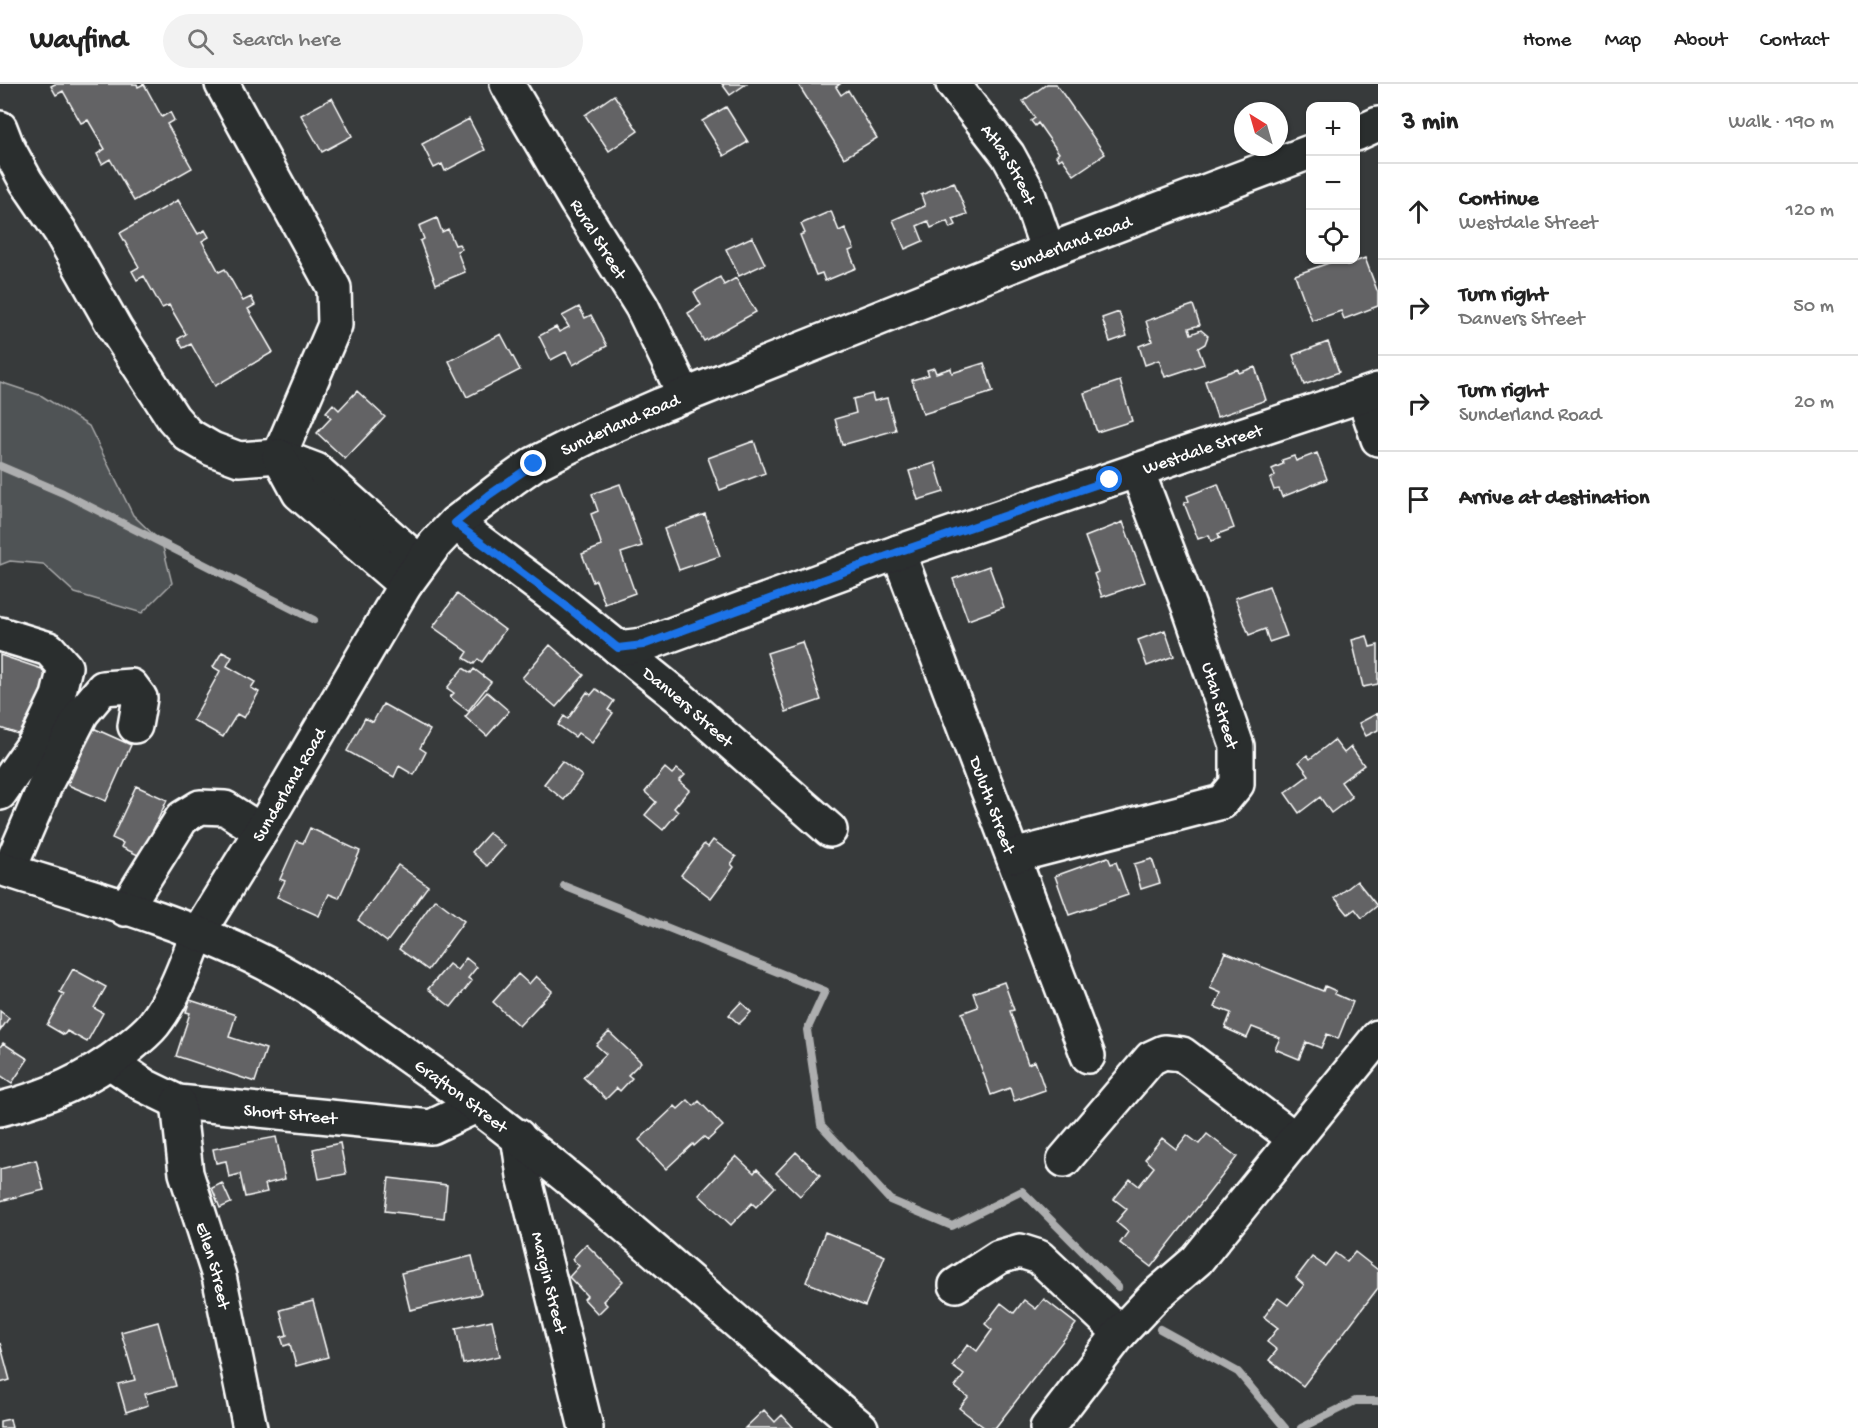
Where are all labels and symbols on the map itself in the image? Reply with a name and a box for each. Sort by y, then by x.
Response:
north arrow [1234,102,1288,156]
street label: Atlas Street [975,121,1039,209]
street label: Rural Street [564,196,631,285]
street label: Sunderland Road [1008,212,1136,278]
street label: Sunderland Road [558,390,685,462]
street label: Westdale Street [1140,420,1267,480]
route end [520,450,546,476]
route start [1096,466,1122,492]
street label: Utah Street [1195,660,1242,753]
street label: Danvers Street [636,663,738,754]
street label: Sunderland Road [249,724,333,846]
street label: Duluth Street [963,753,1019,858]
street label: Grafton Street [409,1056,512,1140]
street label: Short Street [243,1101,339,1131]
street label: Ellen Street [189,1220,234,1313]
street label: Margin Street [525,1230,571,1338]

